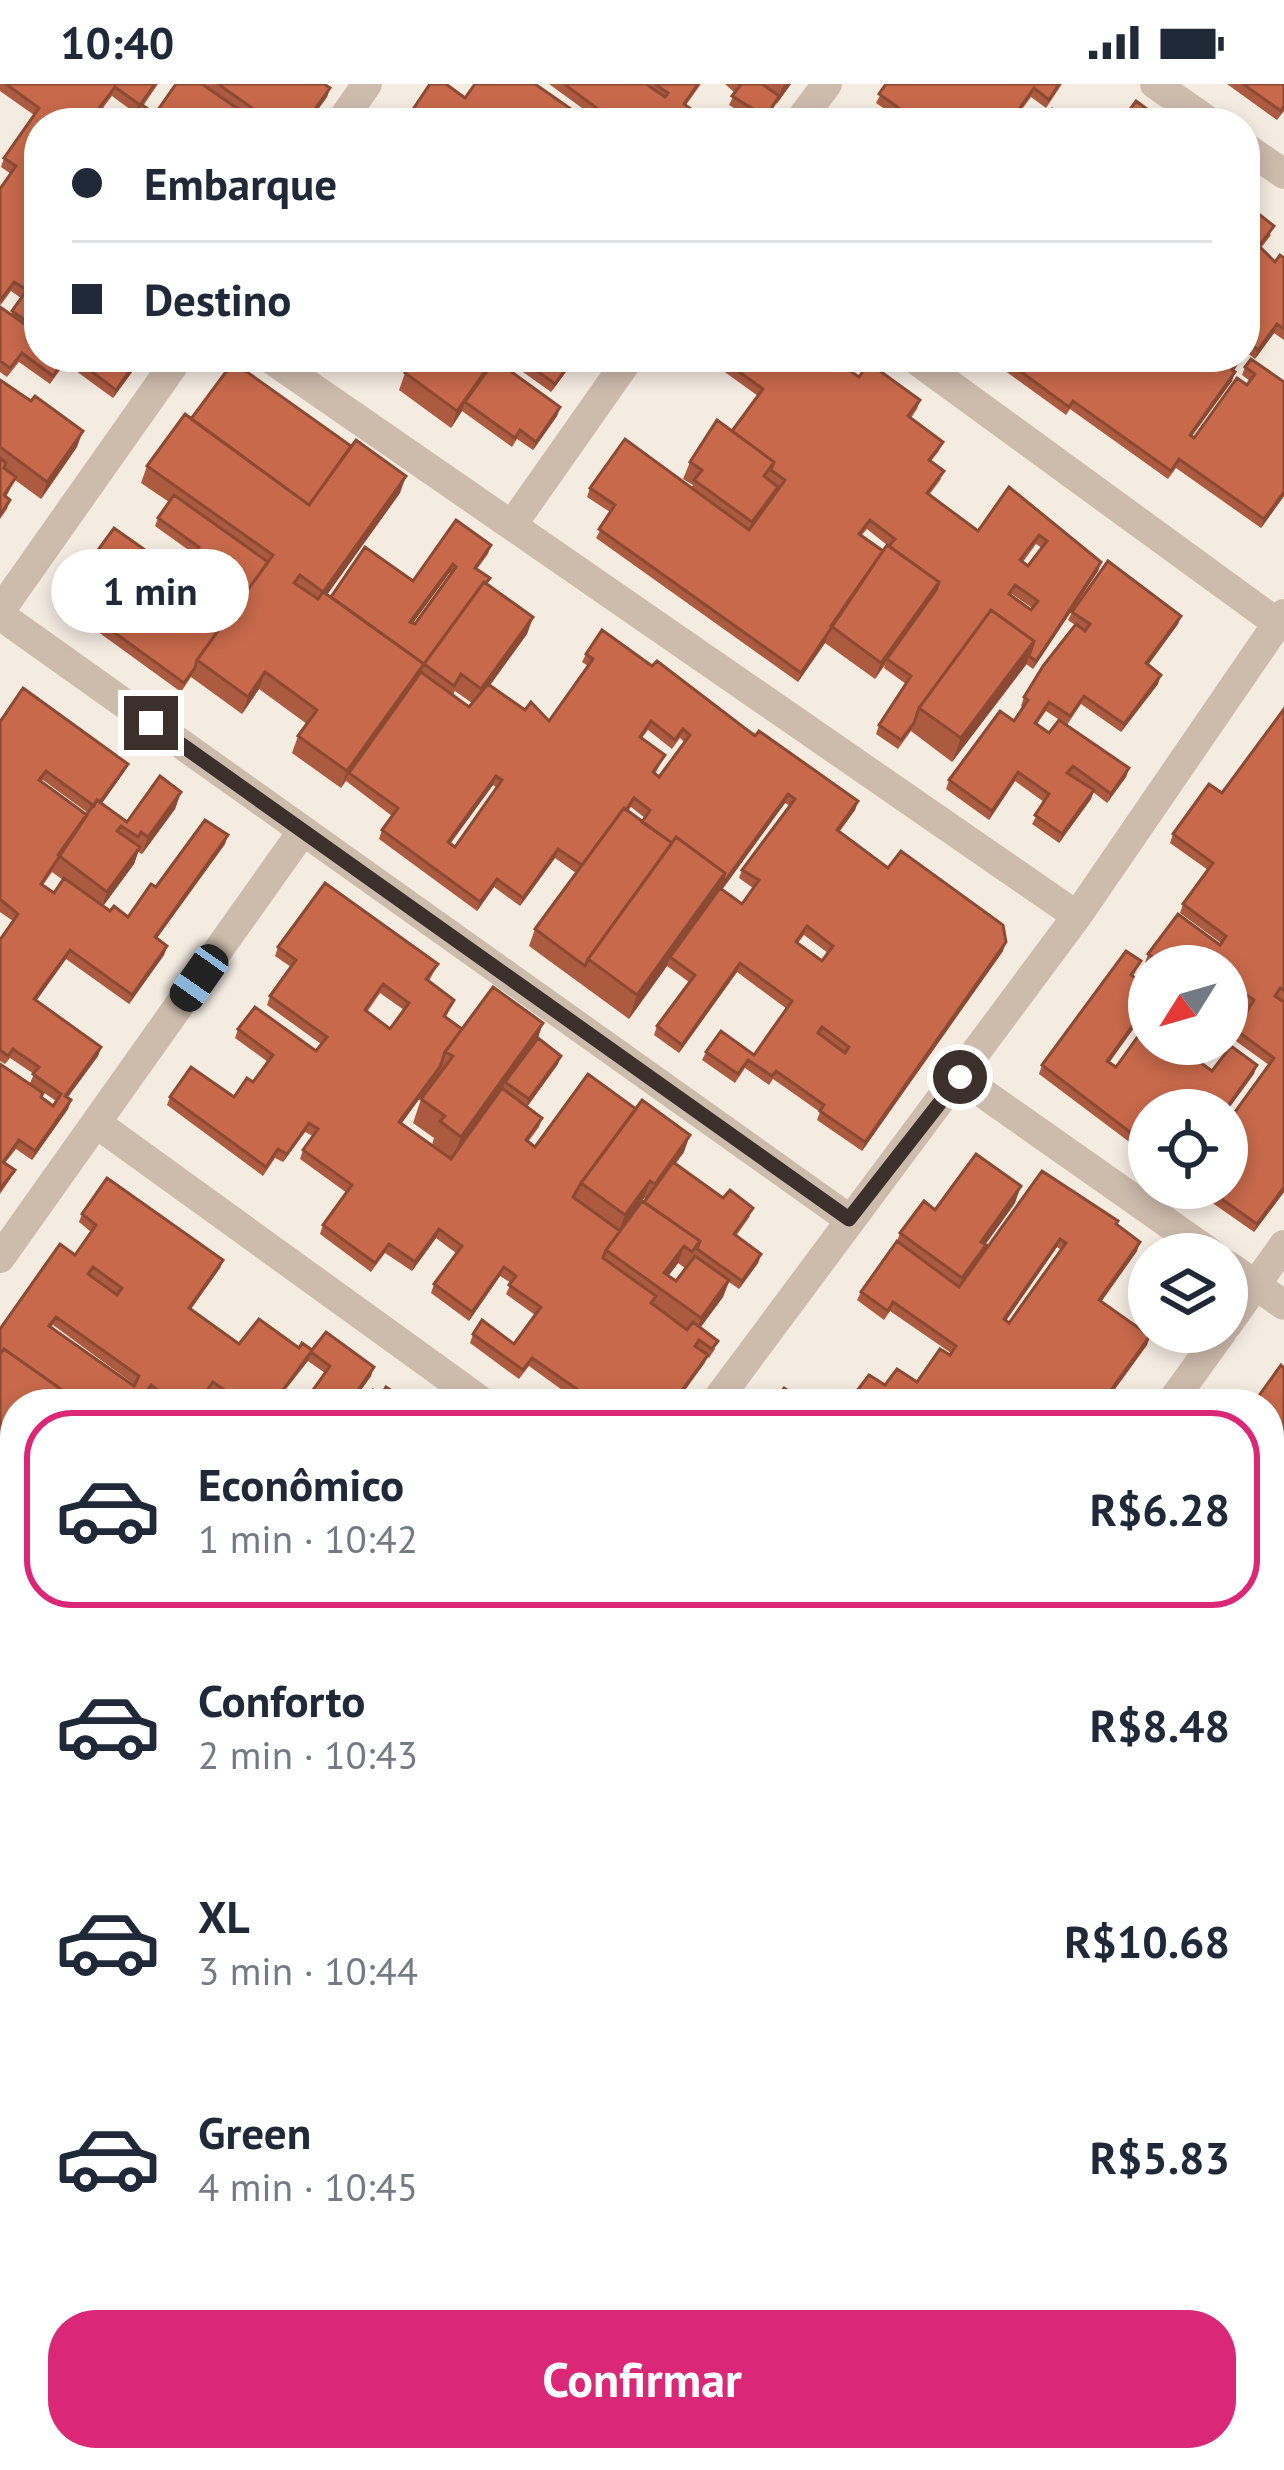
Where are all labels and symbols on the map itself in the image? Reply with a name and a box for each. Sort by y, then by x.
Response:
callout: 1 min [52,549,250,633]
route end [124,696,178,750]
car [164,938,234,1018]
north arrow [1128,945,1248,1065]
route start [933,1050,987,1104]

